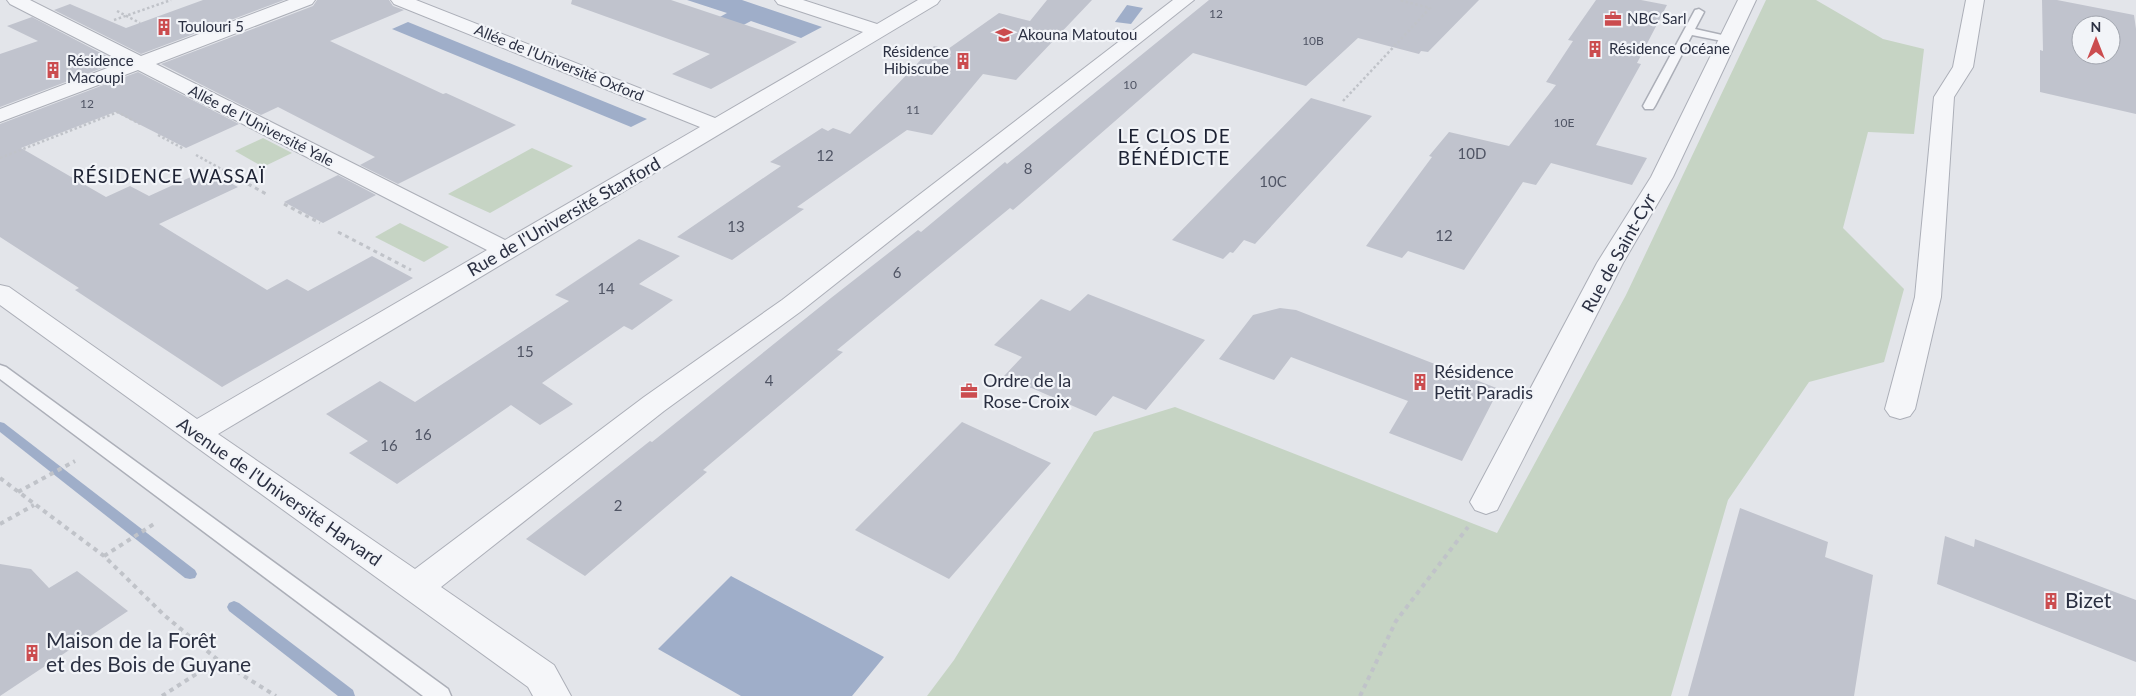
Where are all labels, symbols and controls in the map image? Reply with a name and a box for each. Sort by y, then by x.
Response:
house number: 12 [1209,6,1223,21]
office icon: NBC Sarl [1603,9,1623,29]
place label: NBC Sarl [1627,9,1687,27]
north arrow [2071,15,2121,65]
building icon: Toulouri 5 [154,17,174,37]
place label: Toulouri 5 [178,17,244,35]
text: N [2091,18,2101,35]
street label: Allée de l'Université Oxford [472,20,647,104]
school or university icon: Akouna Matoutou [994,25,1014,45]
place label: Akouna Matoutou [1018,25,1137,43]
house number: 10B [1302,33,1324,48]
building icon: Résidence Océane [1585,39,1605,59]
place label: Résidence Océane [1609,39,1730,57]
place label: Résidence Hibiscube [882,42,949,77]
place label: Résidence Macoupi [67,51,134,86]
building icon: Résidence Hibiscube [953,51,973,71]
building icon: Résidence Macoupi [43,60,63,80]
house number: 10 [1123,77,1137,92]
street label: Allée de l'Université Yale [186,81,337,170]
house number: 12 [80,96,94,111]
house number: 11 [906,102,920,117]
house number: 10E [1554,115,1574,130]
district label: LE CLOS DE BÉNÉDICTE [1117,124,1231,169]
house number: 10D [1458,144,1486,162]
house number: 12 [816,146,834,164]
street label: Rue de l'Université Stanford [463,152,664,280]
house number: 8 [1024,159,1032,177]
district label: RÉSIDENCE WASSAÏ [73,164,265,187]
house number: 10C [1259,172,1287,190]
street label: Rue de Saint-Cyr [1576,189,1660,316]
house number: 13 [727,217,745,235]
house number: 12 [1435,226,1453,244]
house number: 6 [893,263,902,281]
house number: 14 [597,279,615,297]
house number: 15 [516,342,534,360]
place label: Résidence Petit Paradis [1434,360,1533,403]
place label: Ordre de la Rose-Croix [983,369,1071,412]
house number: 4 [765,371,774,389]
building icon: Résidence Petit Paradis [1410,372,1430,392]
office icon: Ordre de la Rose-Croix [959,381,979,401]
street label: Avenue de l'Université Harvard [173,412,386,570]
house number: 16 [414,425,432,443]
house number: 16 [380,436,398,454]
house number: 2 [614,496,622,514]
place label: Bizet [2065,587,2112,612]
building icon: Bizet [2041,591,2061,611]
place label: Maison de la Forêt et des Bois de Guyane [46,627,251,676]
building icon: Maison de la Forêt et des Bois de Guyane [22,643,42,663]

